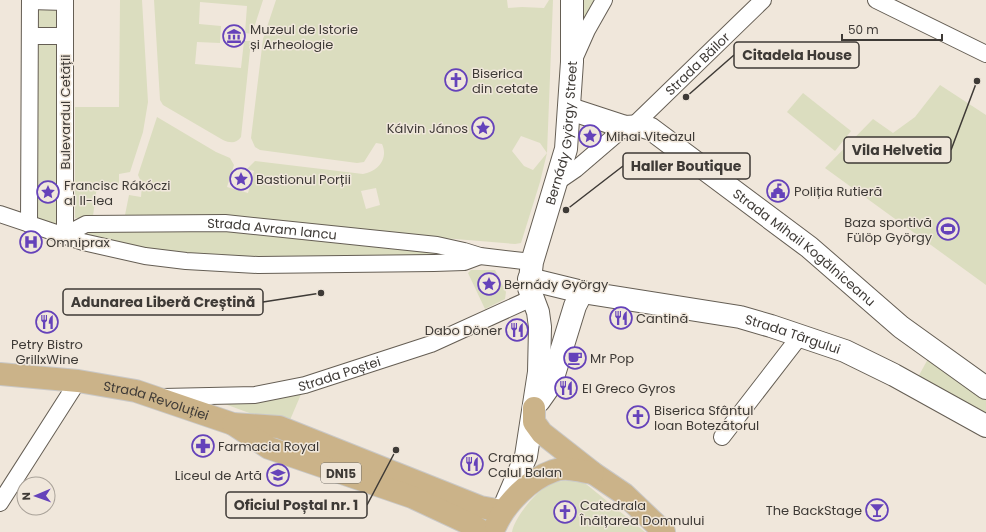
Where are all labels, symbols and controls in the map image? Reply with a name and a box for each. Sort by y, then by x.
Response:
scale bar [842,16,942,42]
place label: Muzeul de Istorie și Arheologie [250,20,358,54]
text: 50 m [848,21,879,38]
museum icon: Muzeul de Istorie și Arheologie [221,23,247,49]
street label: Strada Băilor [661,28,734,100]
callout: Citadela House [734,42,859,68]
text: Citadela House [742,45,852,65]
street label: Bulevardul Cetății [56,55,75,170]
street label: Bernády György Street [540,60,582,207]
place label: Biserica din cetate [472,64,538,98]
church icon: Biserica din cetate [443,67,469,93]
place icon: Kálvin János [470,115,496,141]
place label: Kálvin János [387,119,468,138]
place icon: Mihai Viteazul [577,123,603,149]
place label: Mihai Viteazul [606,127,695,146]
callout: Vila Helvetia [844,137,951,163]
text: Vila Helvetia [852,140,942,160]
callout: Haller Boutique [623,153,750,179]
text: Haller Boutique [631,156,742,176]
place icon: Bastionul Porții [228,166,254,192]
place label: Bastionul Porții [256,170,351,189]
place label: Francisc Rákóczi al II-lea [64,176,170,210]
public building icon: Poliția Rutieră [765,178,791,204]
place icon: Francisc Rákóczi al II-lea [35,179,61,205]
place label: Poliția Rutieră [794,182,882,201]
street label: Strada Mihail Kogălniceanu [729,184,880,310]
street label: Strada Avram Iancu [207,213,338,244]
place label: Baza sportivă Fülöp György [844,213,933,247]
sports icon: Baza sportivă Fülöp György [935,216,961,242]
hospital icon: Omniprax [18,229,44,255]
place label: Omniprax [46,233,111,252]
place icon: Bernády György [476,271,502,297]
place label: Bernády György [504,275,609,294]
callout: Adunarea Liberă Creștină [63,289,263,315]
text: Adunarea Liberă Creștină [71,292,255,312]
restaurant icon: Cantină [608,305,634,331]
restaurant icon: Petry Bistro GrillxWine [34,309,60,335]
place label: Cantină [636,309,688,328]
street label: Strada Târgului [743,309,843,358]
restaurant icon: Dabo Döner [504,317,530,343]
place label: Dabo Döner [425,321,502,340]
place label: Petry Bistro GrillxWine [11,335,83,369]
cafe icon: Mr Pop [562,345,588,371]
place label: Mr Pop [590,349,634,368]
street label: Strada Poștei [296,352,383,396]
restaurant icon: El Greco Gyros [553,375,579,401]
street label: Strada Revoluției [102,376,212,425]
place label: El Greco Gyros [582,379,676,398]
place label: Biserica Sfântul Ioan Botezătorul [654,401,759,435]
church icon: Biserica Sfântul Ioan Botezătorul [625,404,651,430]
pharmacy icon: Farmacia Royal [190,433,216,459]
place label: Farmacia Royal [218,437,319,456]
place label: Crama Calul Balan [488,448,562,482]
restaurant icon: Crama Calul Balan [459,451,485,477]
school or university icon: Liceul de Artă [265,462,291,488]
road number: DN15 [321,463,361,483]
place label: Liceul de Artă [175,466,262,485]
north arrow [16,476,56,516]
text: N [18,492,34,501]
callout: Oficiul Poștal nr. 1 [226,492,367,518]
text: Oficiul Poștal nr. 1 [234,495,358,515]
place label: Catedrala Înălțarea Domnului [579,496,704,530]
bar icon: The BackStage [864,497,890,523]
church icon: Catedrala Înălțarea Domnului [552,499,578,525]
place label: The BackStage [766,501,862,520]

